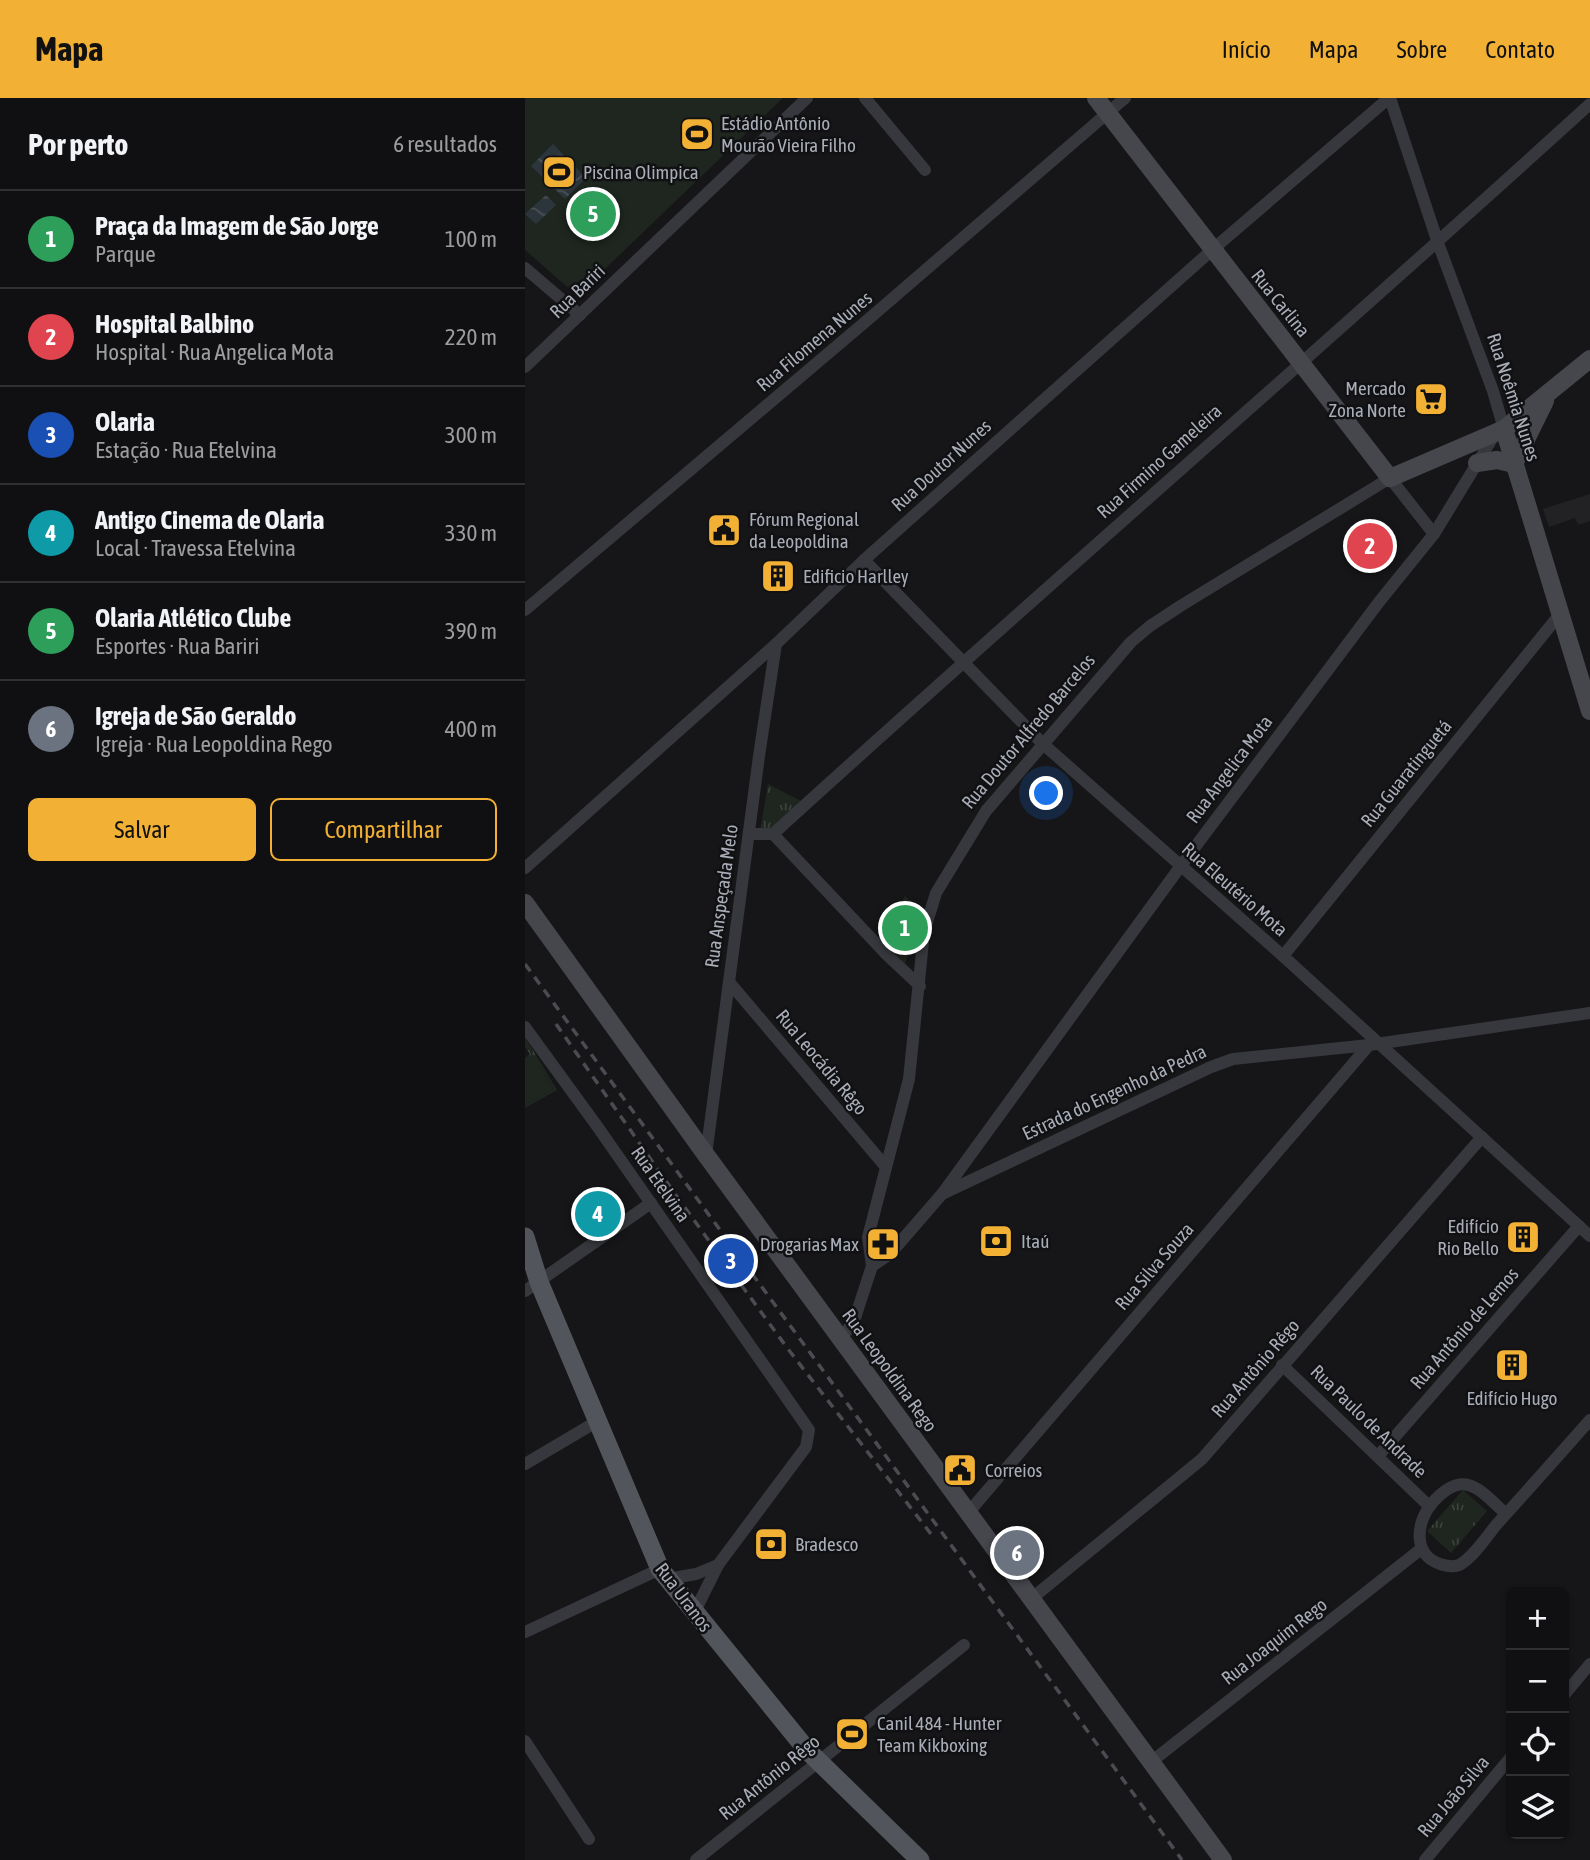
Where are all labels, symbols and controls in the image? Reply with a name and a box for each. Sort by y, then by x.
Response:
text: Mapa [35,30,103,68]
text: Início [1222,36,1271,63]
text: Mapa [1309,36,1359,63]
text: Sobre [1397,36,1447,63]
text: Contato [1485,36,1555,63]
place label: Estádio Antônio Mourão Vieira Filho [721,112,856,156]
sports icon: Estádio Antônio Mourão Vieira Filho [678,115,716,153]
text: Por perto [28,127,128,161]
text: 6 resultados [393,131,497,157]
sports icon: Piscina Olimpica [540,153,578,191]
place label: Piscina Olimpica [583,161,698,183]
pin: 5 [570,188,616,240]
text: Praça da Imagem de São Jorge [95,211,379,241]
text: 1 [46,226,56,252]
text: 100 m [445,226,497,252]
text: Parque [95,241,156,267]
street label: Rua Bariri [545,260,609,322]
street label: Rua Carlina [1247,265,1315,341]
street label: Rua Filomena Nunes [752,286,876,396]
text: Hospital Balbino [95,309,254,339]
text: 2 [46,324,56,350]
text: 220 m [445,324,497,350]
street label: Rua Noêmia Nunes [1483,330,1545,464]
text: Hospital · Rua Angelica Mota [95,339,334,365]
place label: Mercado Zona Norte [1328,377,1406,421]
supermarket icon: Mercado Zona Norte [1412,380,1450,418]
street label: Rua Firmino Gameleira [1092,399,1226,523]
text: Olaria [95,407,155,437]
street label: Rua Doutor Nunes [887,414,995,515]
text: 3 [46,422,56,448]
text: 300 m [445,422,497,448]
text: Estação · Rua Etelvina [95,437,277,463]
text: Antigo Cinema de Olaria [95,505,324,535]
place label: Fórum Regional da Leopoldina [749,508,859,552]
public building icon: Fórum Regional da Leopoldina [705,511,743,549]
text: 4 [46,520,56,546]
text: 330 m [445,520,497,546]
pin: 2 [1347,520,1393,572]
text: Local · Travessa Etelvina [95,535,296,561]
building icon: Edificio Harlley [759,557,797,595]
place label: Edificio Harlley [803,565,909,587]
text: Olaria Atlético Clube [95,603,291,633]
text: 5 [46,618,56,644]
text: 390 m [445,618,497,644]
text: Esportes · Rua Bariri [95,633,260,659]
street label: Rua Doutor Alfredo Barcelos [957,649,1099,813]
text: Igreja de São Geraldo [95,701,296,731]
street label: Rua Angelica Mota [1181,711,1277,827]
street label: Rua Guaratinguetá [1356,715,1456,831]
text: 6 [46,716,56,742]
text: 400 m [445,716,497,742]
text: Igreja · Rua Leopoldina Rego [95,731,333,757]
your location [1029,776,1063,810]
button: Salvar [28,798,256,861]
button: Compartilhar [270,798,497,861]
street label: Rua Anspeçada Melo [700,823,742,969]
street label: Rua Eleutério Mota [1178,837,1292,941]
pin: 1 [882,902,928,954]
street label: Rua Leocádia Rêgo [772,1005,872,1119]
street label: Estrada do Engenho da Pedra [1019,1040,1209,1144]
street label: Rua Etelvina [627,1142,695,1226]
pin: 4 [575,1188,621,1240]
place label: Edifício Rio Bello [1437,1215,1499,1259]
street label: Rua Silva Souza [1110,1218,1198,1314]
building icon: Edifício Rio Bello [1504,1218,1542,1256]
bank icon: Itaú [977,1222,1015,1260]
pharmacy icon: Drogarias Max [864,1225,902,1263]
place label: Itaú [1021,1230,1049,1252]
place label: Drogarias Max [760,1233,859,1255]
pin: 3 [708,1235,754,1287]
street label: Rua Antônio de Lemos [1405,1263,1523,1393]
street label: Rua Leopoldina Rego [838,1304,942,1436]
street label: Rua Antônio Rêgo [1206,1314,1304,1422]
building icon: Edifício Hugo [1493,1346,1531,1384]
street label: Rua Paulo de Andrade [1306,1360,1432,1482]
place label: Edifício Hugo [1467,1387,1558,1409]
public building icon: Correios [941,1451,979,1489]
place label: Correios [985,1459,1043,1481]
bank icon: Bradesco [752,1525,790,1563]
pin: 6 [994,1527,1040,1579]
place label: Bradesco [795,1533,858,1555]
street label: Rua Uranos [651,1558,717,1636]
map controls [1506,1587,1569,1839]
button: + [1506,1587,1569,1650]
street label: Rua Joaquim Rego [1217,1593,1331,1689]
button: − [1506,1650,1569,1713]
place label: Canil 484 - Hunter Team Kikboxing [877,1712,1002,1756]
button: locate [1506,1713,1569,1776]
sports icon: Canil 484 - Hunter Team Kikboxing [833,1715,871,1753]
street label: Rua Antônio Rêgo [714,1730,824,1824]
street label: Rua João Silva [1413,1751,1493,1841]
button: layers [1506,1776,1569,1839]

